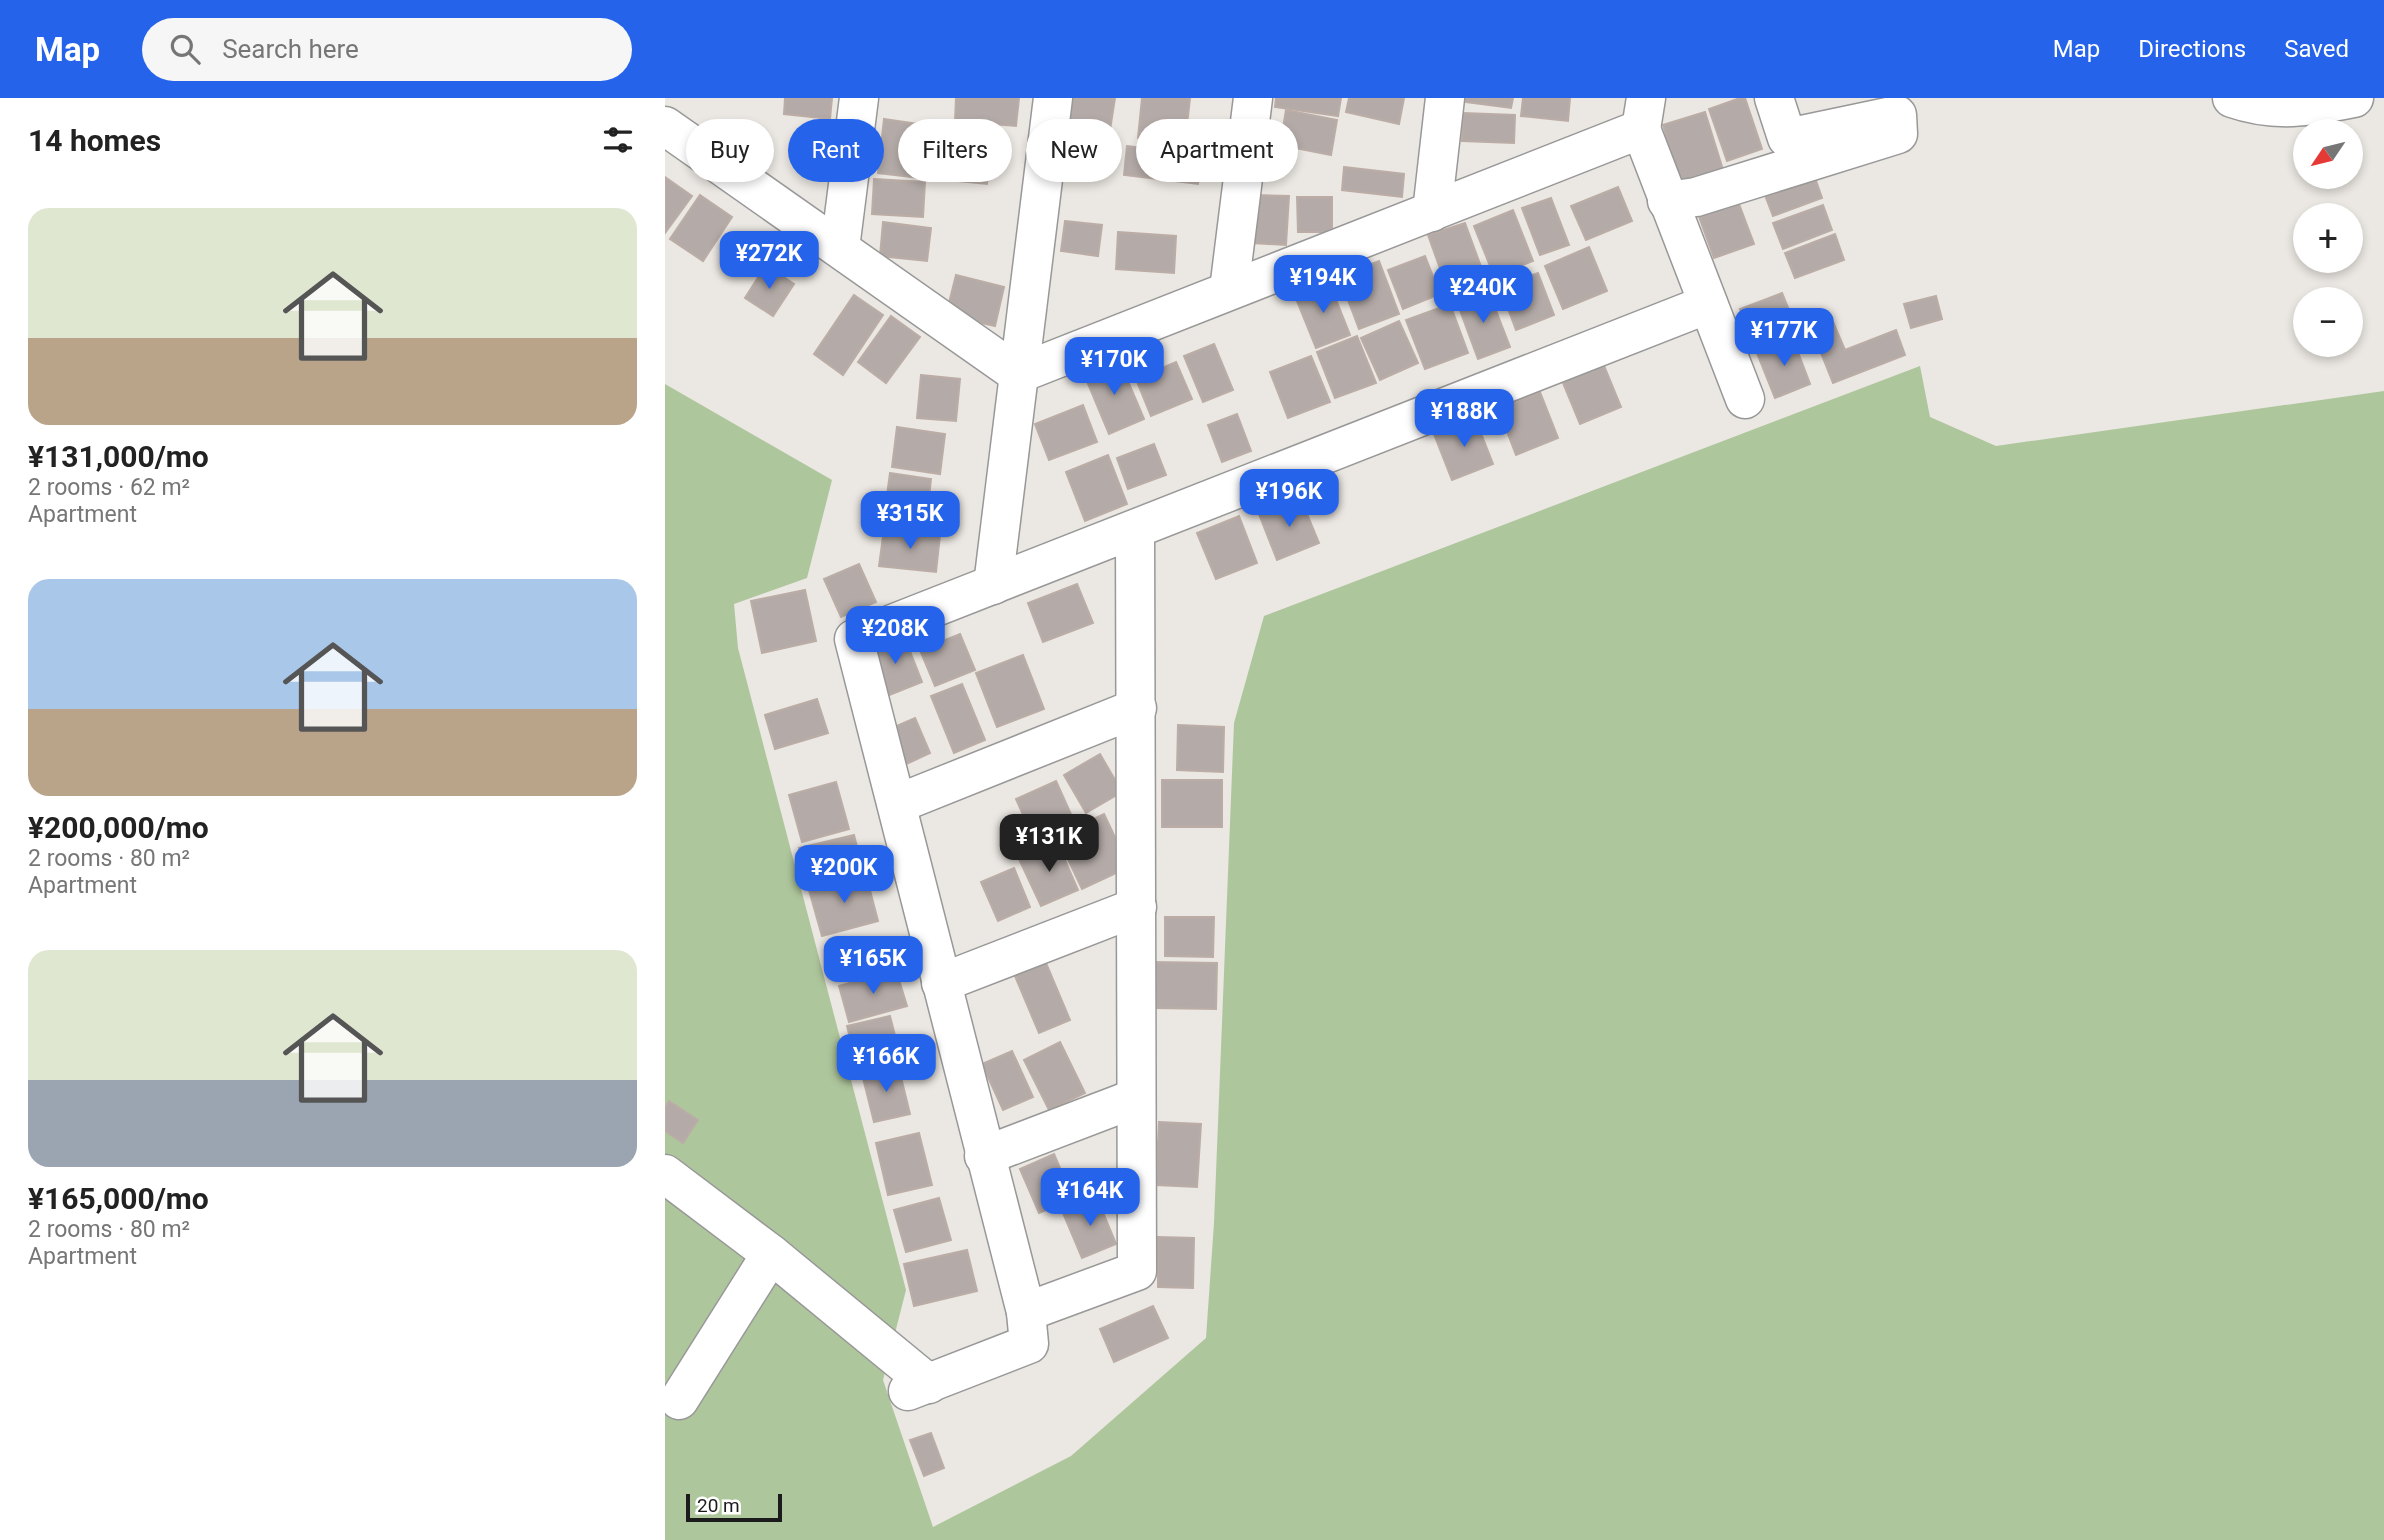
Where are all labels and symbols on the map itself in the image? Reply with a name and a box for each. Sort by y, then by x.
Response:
north arrow [2293,119,2363,189]
pin: ¥272K [720,232,818,291]
pin: ¥194K [1274,256,1372,315]
pin: ¥240K [1434,266,1532,325]
pin: ¥177K [1735,308,1833,368]
pin: ¥170K [1065,338,1163,397]
pin: ¥188K [1415,390,1513,449]
pin: ¥196K [1240,470,1338,529]
pin: ¥315K [861,491,959,551]
pin: ¥208K [846,606,944,666]
pin: ¥131K [1000,814,1098,874]
pin: ¥200K [795,846,893,905]
pin: ¥165K [824,936,922,996]
pin: ¥166K [837,1034,935,1094]
pin: ¥164K [1041,1168,1139,1228]
scale bar [686,1491,782,1523]

